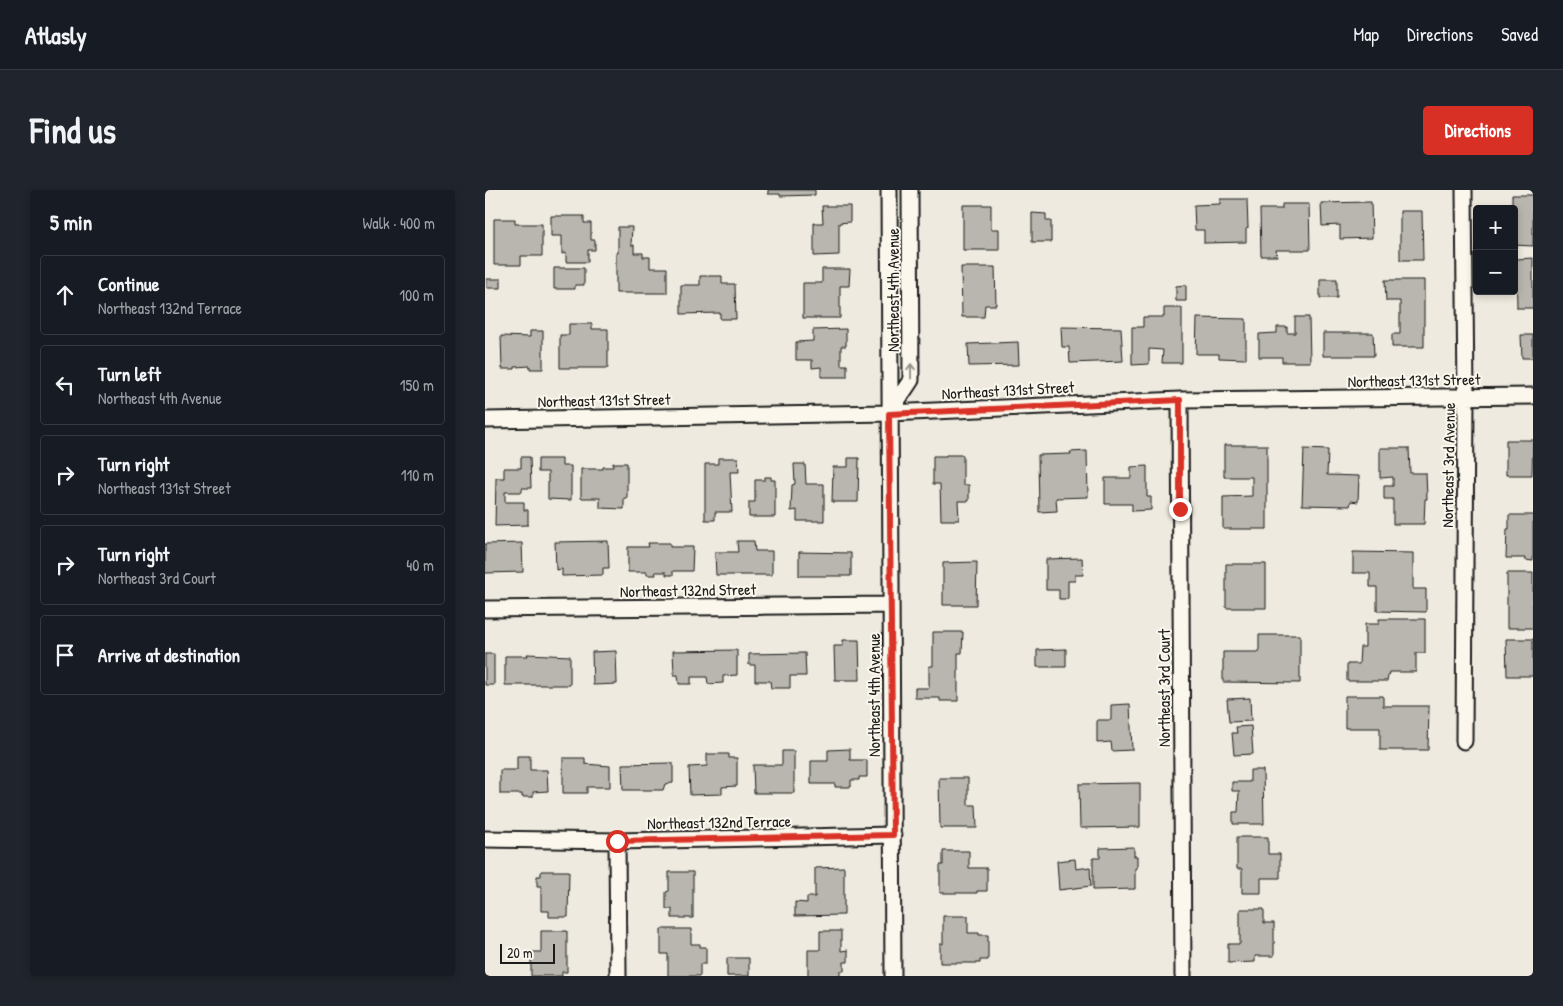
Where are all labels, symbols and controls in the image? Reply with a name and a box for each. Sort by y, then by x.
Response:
text: Atlasly [25,19,87,51]
text: Map [1354,22,1379,47]
text: Directions [1407,22,1473,47]
text: Saved [1501,22,1538,47]
button: Directions [1423,106,1533,155]
text: Find us [30,107,116,154]
map controls [1473,205,1518,295]
button: + [1473,205,1518,250]
text: 5 min [50,208,92,237]
text: Walk · 400 m [363,212,435,234]
street label: Northeast 4th Avenue [882,227,904,352]
button: − [1473,250,1518,295]
text: Continue [98,271,159,297]
icon: ahead [51,281,79,309]
text: 100 m [399,284,434,306]
text: Northeast 132nd Terrace [98,297,242,319]
text: Turn left [98,361,161,387]
one-way arrow [906,363,916,380]
street label: Northeast 131st Street [1347,368,1481,392]
icon: left [51,371,79,399]
text: 150 m [400,374,434,396]
street label: Northeast 131st Street [941,376,1075,404]
text: Northeast 4th Avenue [98,387,222,409]
street label: Northeast 131st Street [537,388,671,412]
street label: Northeast 3rd Avenue [1436,402,1460,528]
text: Turn right [98,451,169,477]
icon: right [51,461,79,489]
text: 110 m [401,464,434,486]
text: Northeast 131st Street [98,477,231,499]
route end [1169,498,1192,521]
text: Turn right [98,541,169,567]
icon: right [51,551,79,579]
text: 40 m [406,554,434,576]
text: Northeast 3rd Court [98,567,216,589]
street label: Northeast 132nd Street [620,578,757,602]
street label: Northeast 3rd Court [1153,629,1175,747]
street label: Northeast 4th Avenue [863,632,885,757]
icon: arrive [51,641,79,669]
text: Arrive at destination [98,642,240,668]
street label: Northeast 132nd Terrace [647,810,792,834]
route start [606,830,629,853]
scale bar [500,941,555,964]
text: 20 m [507,943,533,962]

